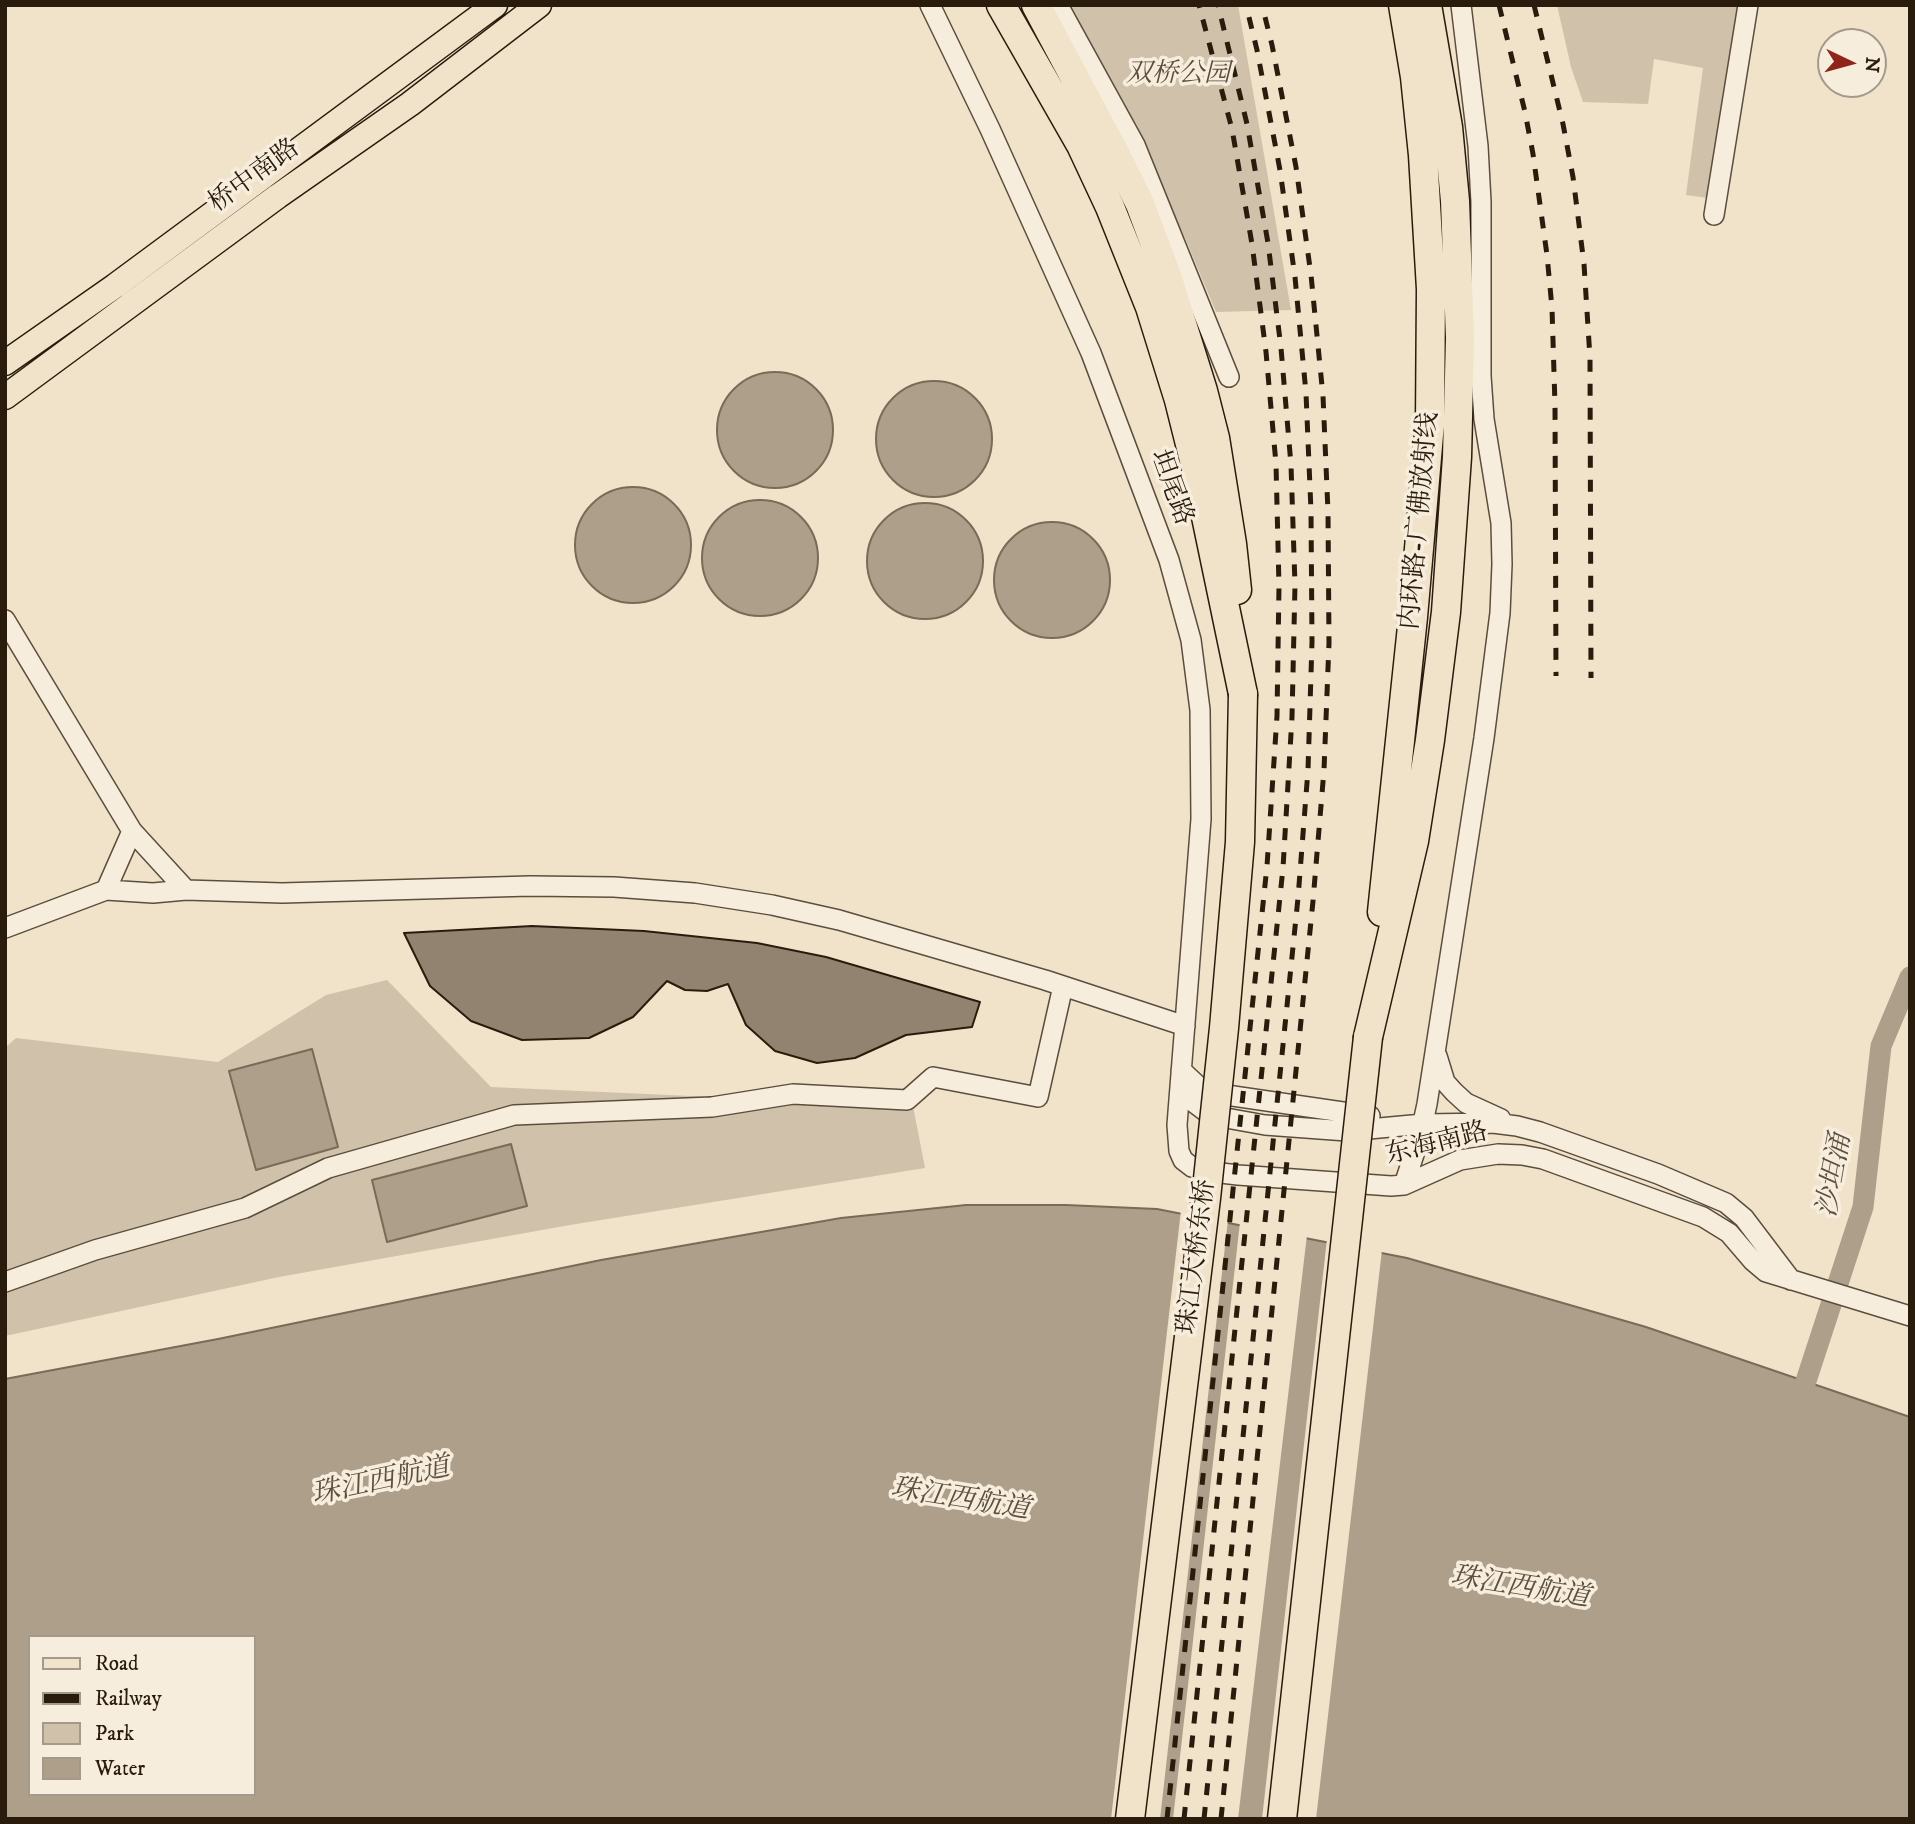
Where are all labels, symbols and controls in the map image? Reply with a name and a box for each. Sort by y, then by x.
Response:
north arrow [1817,28,1887,98]
text: N [1859,56,1884,73]
park label: 双桥公园 [1126,60,1230,92]
street label: 桥中南路 [204,134,306,220]
street label: 内环路-广佛放射线 [1396,411,1446,631]
street label: 坦尾路 [1142,446,1198,530]
street label: 东海南路 [1383,1117,1491,1173]
water label: 沙坦涌 [1812,1132,1860,1220]
street label: 珠江大桥东桥 [1173,1178,1223,1336]
water label: 珠江西航道 [309,1452,453,1514]
water label: 珠江西航道 [888,1473,1032,1529]
water label: 珠江西航道 [1448,1561,1592,1617]
legend [28,1635,256,1796]
text: Road [95,1651,139,1677]
text: Railway [95,1686,162,1712]
text: Park [95,1721,134,1747]
text: Water [95,1756,145,1782]

